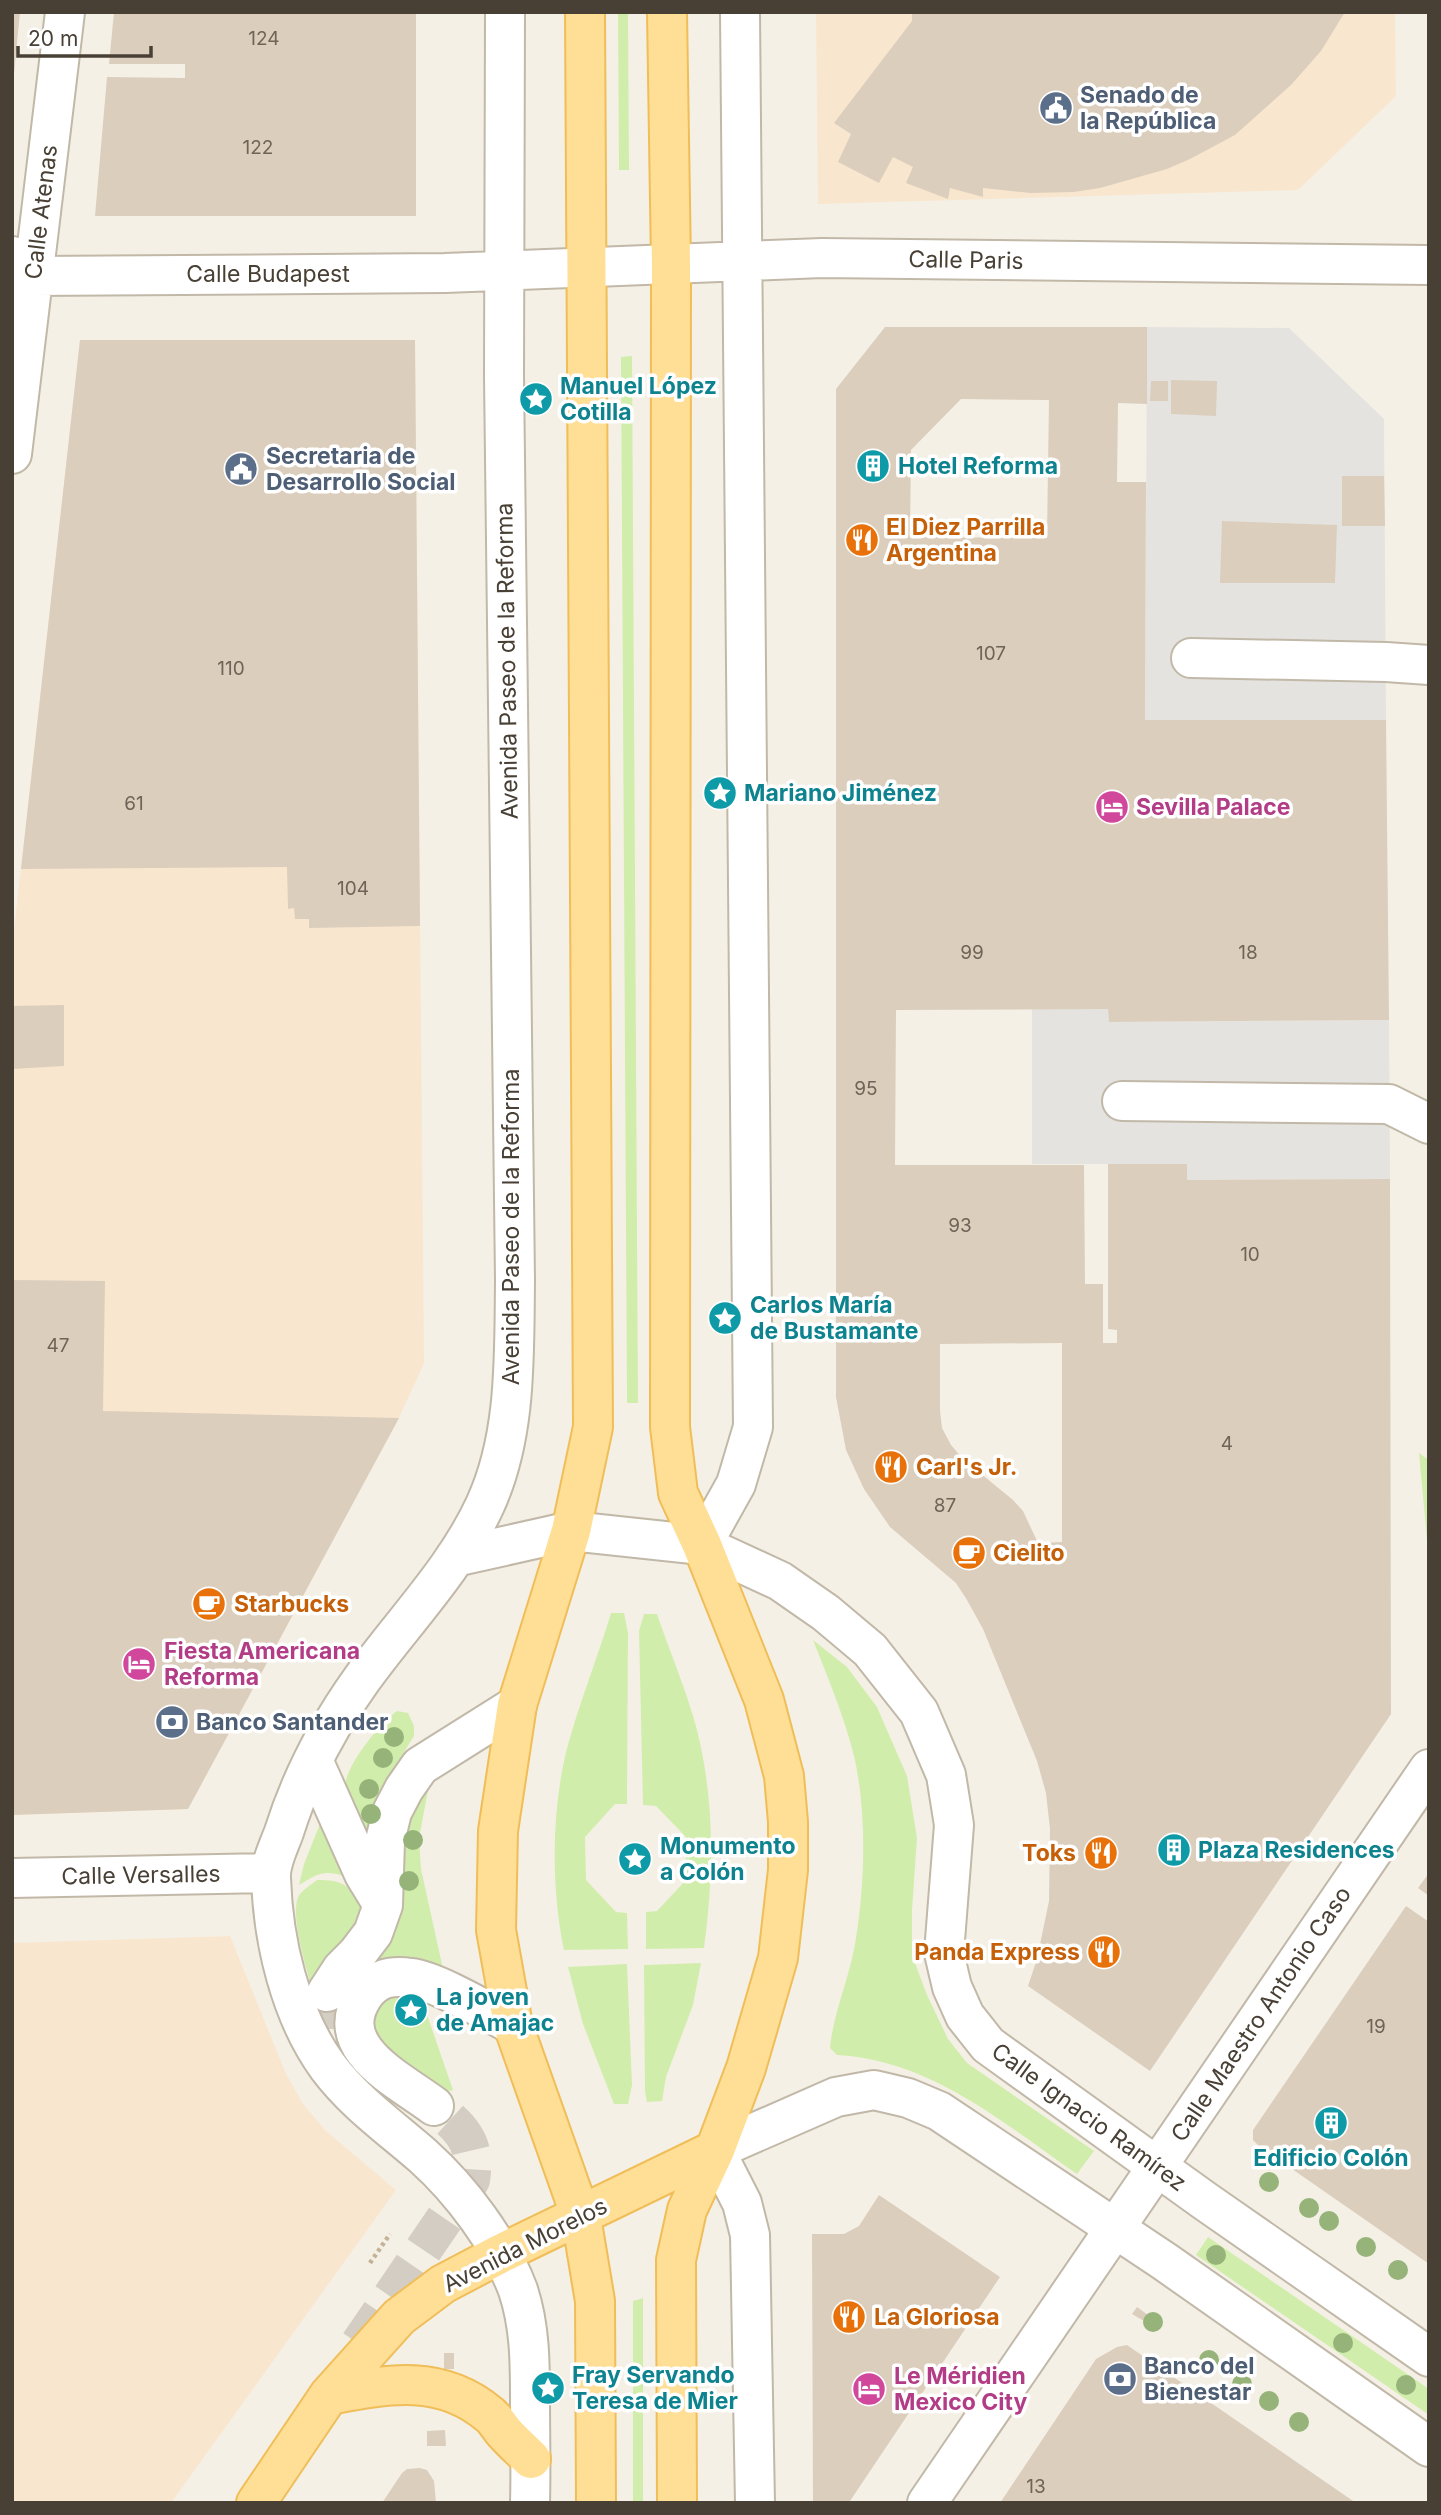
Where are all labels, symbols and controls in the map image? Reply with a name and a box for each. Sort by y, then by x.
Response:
scale bar [18,14,150,58]
text: 20 m [28,26,78,51]
house number: 124 [248,27,280,50]
place label: Senado de la República [1080,81,1216,135]
public building icon: Senado de la República [1037,89,1075,127]
house number: 122 [243,136,273,159]
street label: Calle Atenas [19,143,63,281]
street label: Calle Paris [908,245,1024,275]
street label: Calle Budapest [186,260,350,288]
place label: Manuel López Cotilla [560,372,717,426]
place icon: Manuel López Cotilla [517,380,555,418]
place label: Secretaria de Desarrollo Social [266,442,456,496]
building icon: Hotel Reforma [854,447,892,485]
public building icon: Secretaria de Desarrollo Social [222,450,260,488]
place label: Hotel Reforma [898,452,1058,480]
street label: Avenida Paseo de la Reforma [490,502,524,820]
place label: El Diez Parrilla Argentina [886,513,1045,567]
restaurant icon: El Diez Parrilla Argentina [843,521,881,559]
house number: 107 [976,642,1006,665]
house number: 110 [217,657,245,680]
place icon: Mariano Jiménez [701,774,739,812]
place label: Mariano Jiménez [744,779,937,807]
hotel icon: Sevilla Palace [1093,788,1131,826]
house number: 61 [124,792,144,815]
place label: Sevilla Palace [1136,793,1290,821]
house number: 104 [337,877,369,900]
house number: 99 [960,941,984,964]
house number: 18 [1238,941,1258,964]
street label: Avenida Paseo de la Reforma [497,1069,525,1385]
house number: 95 [854,1077,878,1100]
house number: 93 [948,1214,972,1237]
house number: 10 [1240,1243,1260,1266]
place label: Carlos María de Bustamante [750,1291,919,1345]
place icon: Carlos María de Bustamante [706,1299,744,1337]
house number: 47 [46,1334,70,1357]
house number: 4 [1221,1432,1233,1455]
restaurant icon: Carl's Jr. [872,1448,910,1486]
place label: Carl's Jr. [916,1453,1017,1481]
house number: 87 [934,1494,956,1517]
cafe icon: Cielito [950,1534,988,1572]
place label: Cielito [993,1539,1065,1567]
cafe icon: Starbucks [190,1585,228,1623]
place label: Starbucks [234,1590,349,1618]
place label: Fiesta Americana Reforma [164,1637,360,1691]
hotel icon: Fiesta Americana Reforma [120,1645,158,1683]
bank icon: Banco Santander [153,1703,191,1741]
place label: Banco Santander [196,1708,388,1736]
building icon: Plaza Residences [1155,1831,1193,1869]
place label: Monumento a Colón [660,1832,795,1886]
restaurant icon: Toks [1082,1834,1120,1872]
place label: Plaza Residences [1198,1836,1395,1864]
place label: Toks [1022,1839,1076,1867]
place icon: Monumento a Colón [616,1840,654,1878]
street label: Calle Versalles [61,1860,221,1890]
street label: Calle Maestro Antonio Caso [1165,1881,1357,2147]
restaurant icon: Panda Express [1085,1933,1123,1971]
place label: Panda Express [914,1938,1080,1966]
place label: La joven de Amajac [436,1983,554,2037]
place icon: La joven de Amajac [392,1991,430,2029]
house number: 19 [1366,2015,1386,2038]
street label: Calle Ignacio Ramírez [986,2037,1192,2197]
building icon: Edificio Colón [1312,2104,1350,2142]
place label: Edificio Colón [1253,2144,1409,2172]
street label: Avenida Morelos [438,2192,612,2298]
restaurant icon: La Gloriosa [830,2298,868,2336]
place label: La Gloriosa [874,2303,1000,2331]
place label: Banco del Bienestar [1144,2352,1254,2406]
bank icon: Banco del Bienestar [1101,2360,1139,2398]
place label: Fray Servando Teresa de Mier [572,2361,738,2415]
place label: Le Méridien Mexico City [894,2362,1028,2416]
place icon: Fray Servando Teresa de Mier [529,2369,567,2407]
hotel icon: Le Méridien Mexico City [850,2370,888,2408]
house number: 13 [1026,2475,1046,2498]

